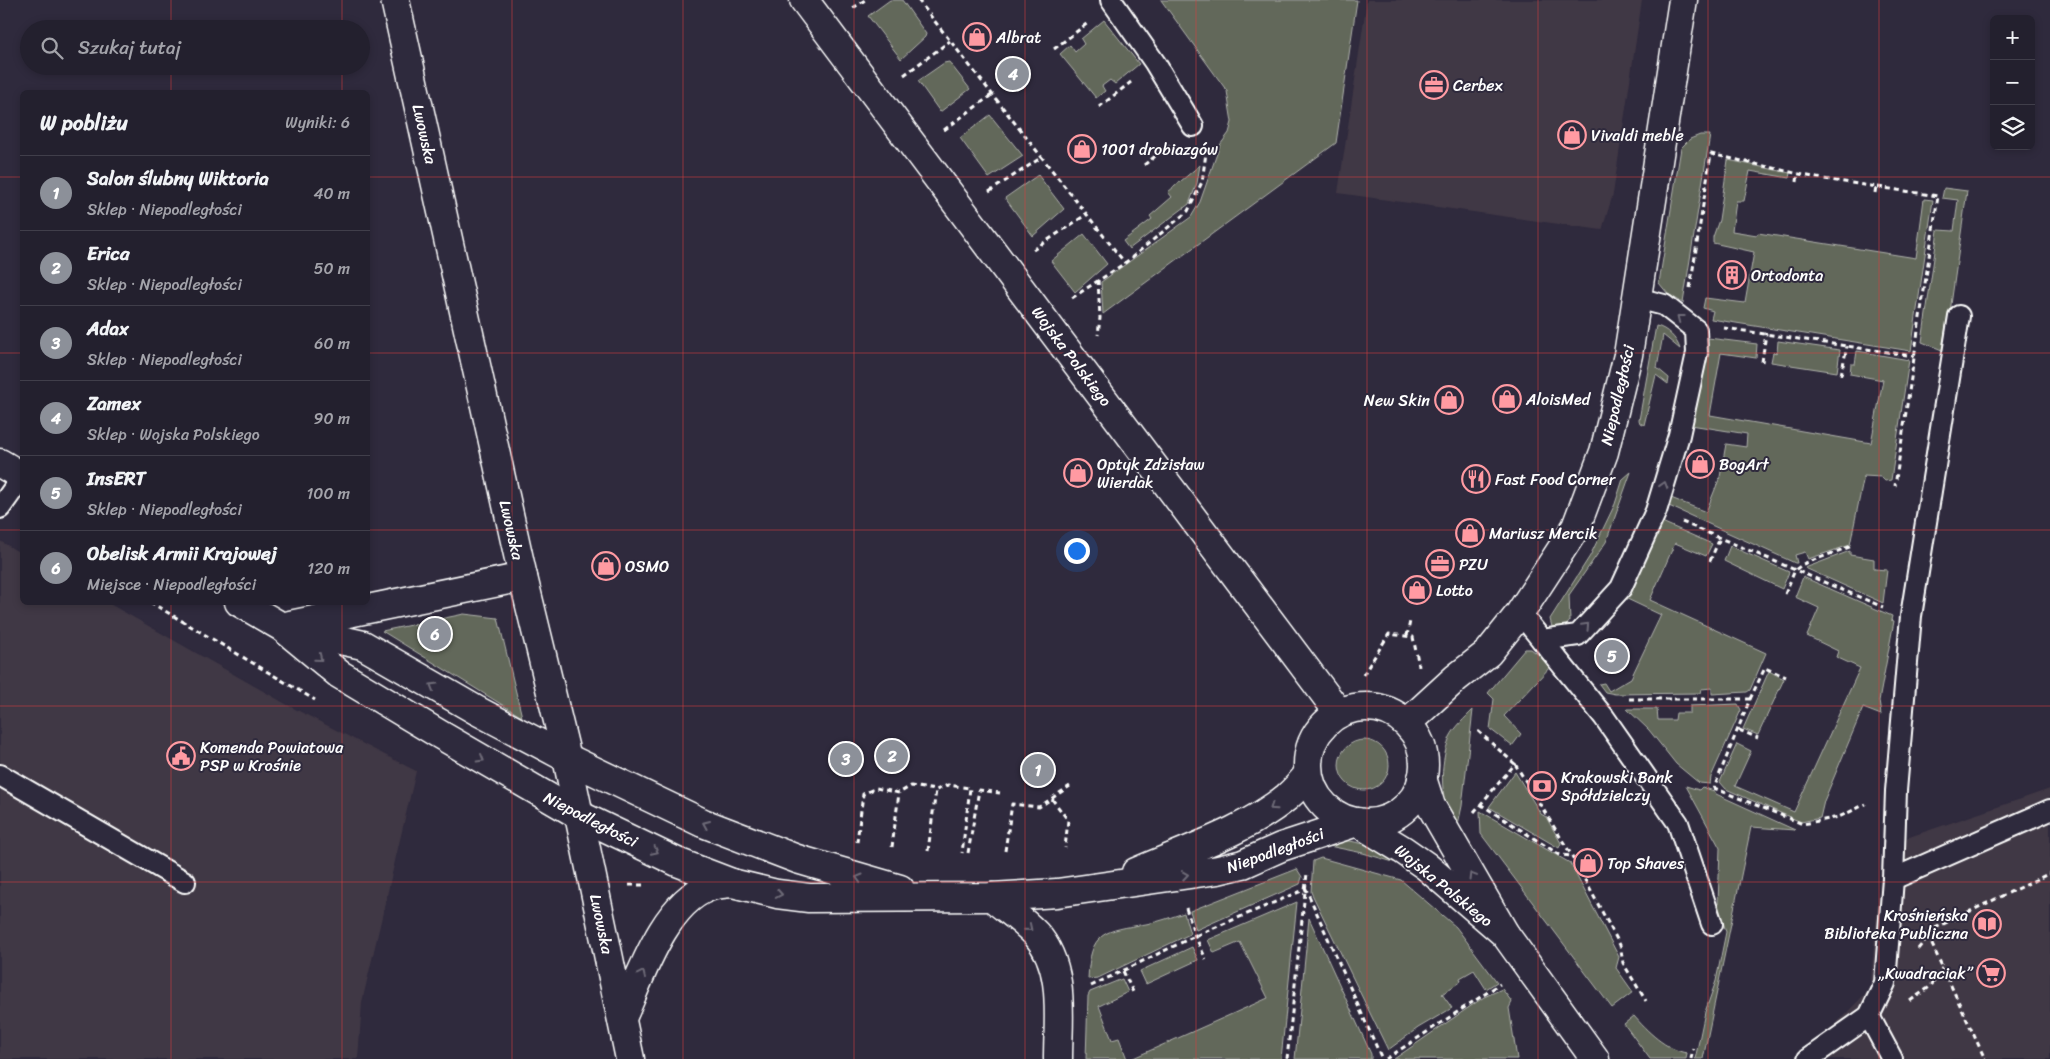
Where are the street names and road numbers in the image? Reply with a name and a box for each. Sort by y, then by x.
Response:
street label: Lwowska [404,101,446,168]
street label: Wojska Polskiego [1024,299,1119,413]
street label: Niepodległości [1592,341,1643,448]
street label: Lwowska [491,497,533,564]
street label: Niepodległości [539,783,644,856]
street label: Niepodległości [1222,819,1329,882]
street label: Wojska Polskiego [1388,836,1500,935]
street label: Lwowska [581,891,622,958]

